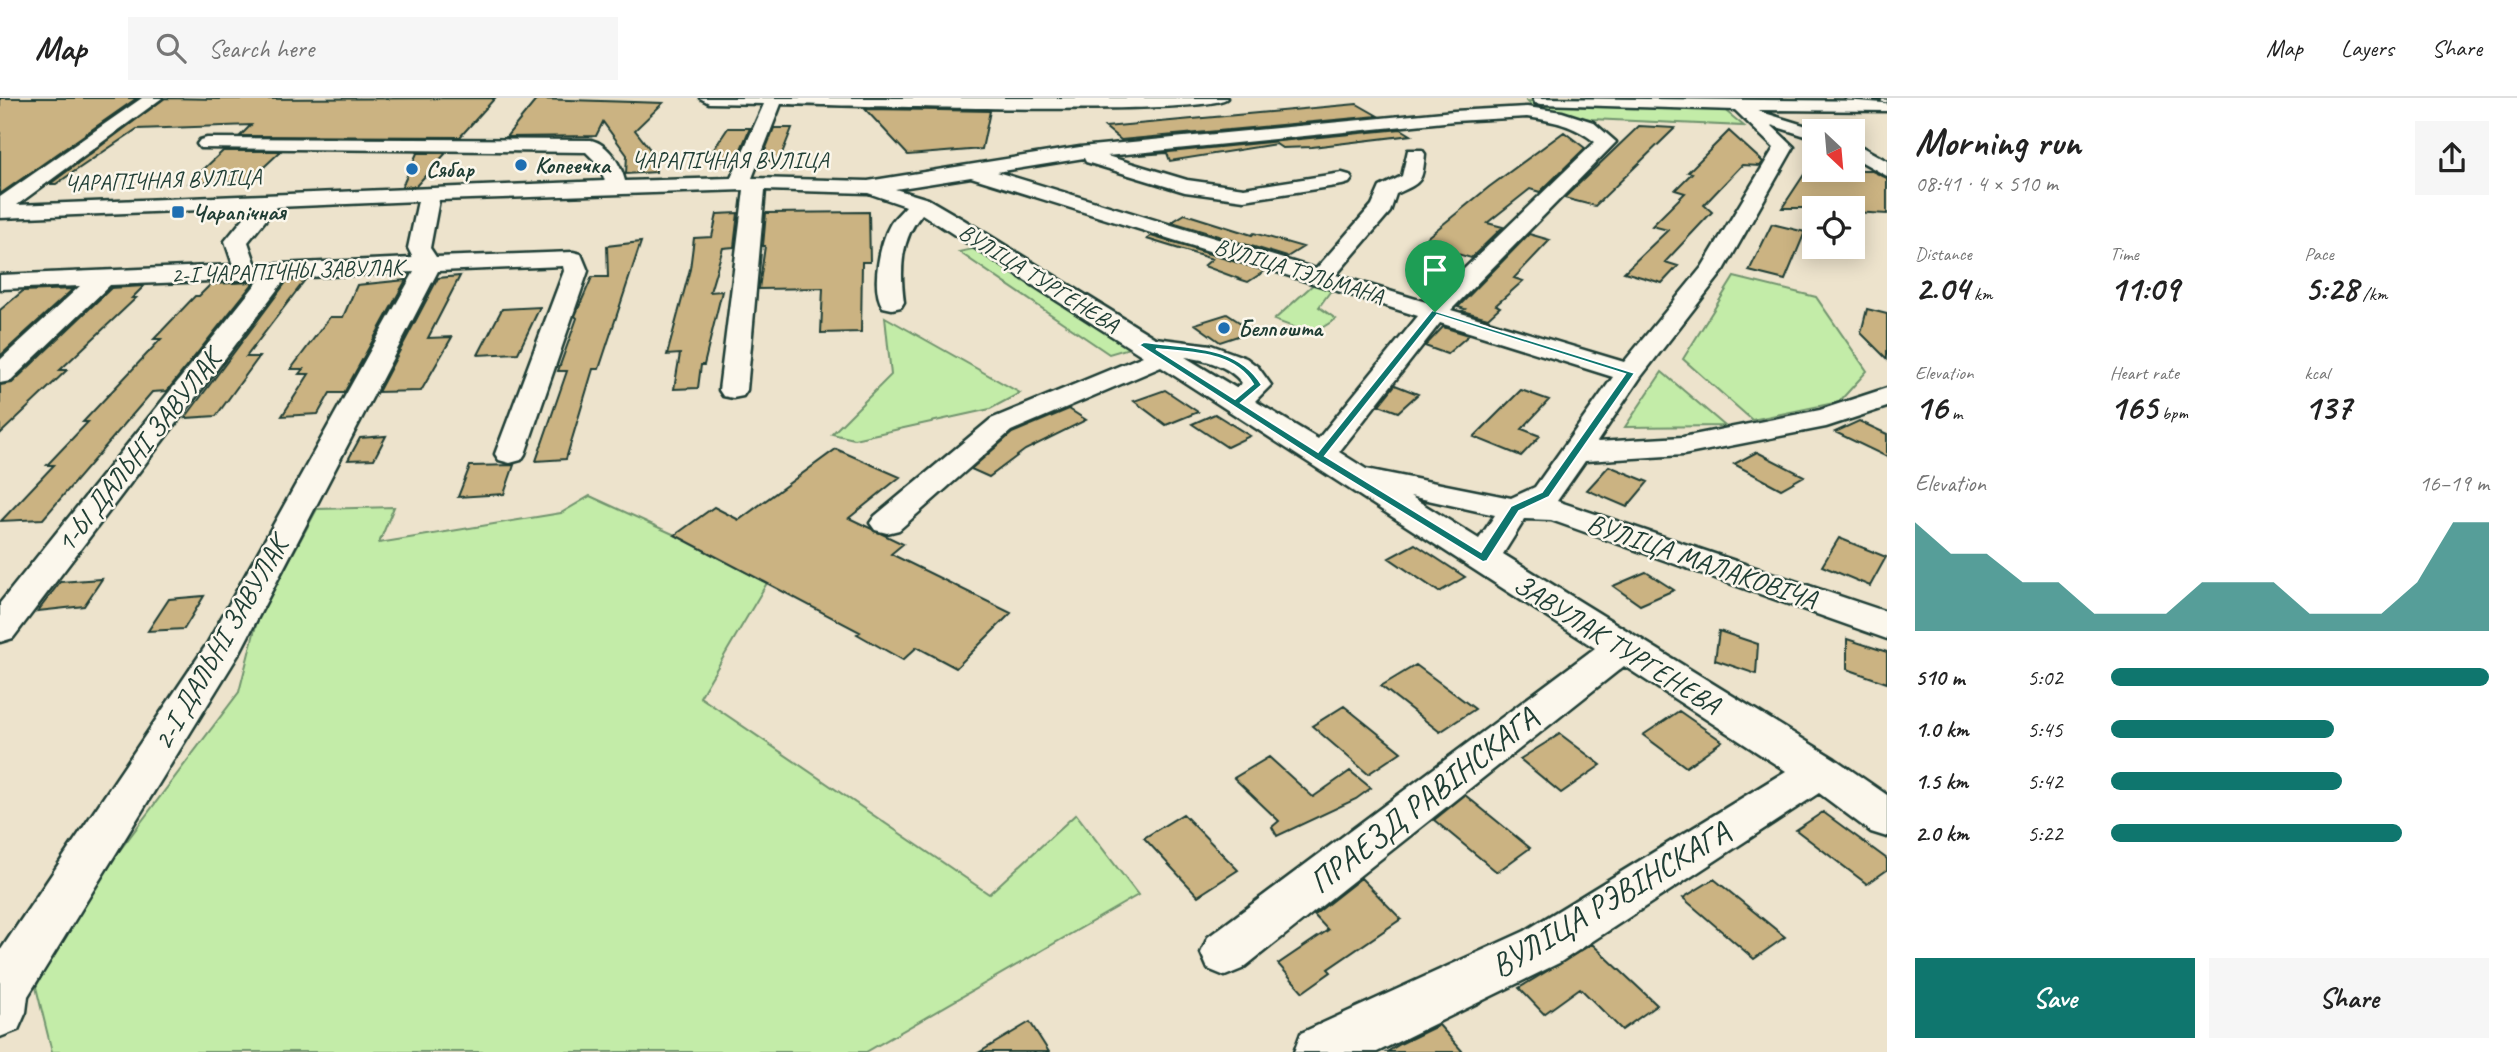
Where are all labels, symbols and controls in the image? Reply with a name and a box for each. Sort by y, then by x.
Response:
search box [128,17,618,80]
text: Map [35,27,86,69]
icon: search [152,29,190,67]
text: Search here [208,32,314,65]
text: Map [2266,33,2303,63]
text: Layers [2341,33,2394,63]
text: Share [2432,33,2482,63]
north arrow [1802,119,1866,182]
map controls [1802,119,1865,259]
text: Morning run [1915,119,2081,166]
button: share [2415,121,2489,195]
street label: ЧАРАПІЧНАЯ ВУЛІЦА [632,146,830,175]
place label: Копеечка [535,151,612,180]
place label: Сябар [426,155,475,184]
marker: Копеечка [513,157,529,173]
marker: Сябар [404,161,420,177]
street label: ЧАРАПІЧНАЯ ВУЛІЦА [64,162,263,198]
text: 08:41 · 4 × 510 m [1915,169,2058,198]
button: locate [1802,196,1865,259]
place label: Чарапічная [192,198,287,227]
marker: Чарапічная [170,204,186,220]
street label: ВУЛІЦА ТУРГЕНЕВА [954,217,1125,339]
street label: ВУЛІЦА ТЭЛЬМАНА [1211,232,1387,311]
pin [1405,240,1465,312]
text: Distance [1915,242,1972,266]
text: Time [2110,242,2139,266]
text: Pace [2304,242,2334,266]
icon: arrive [1416,251,1454,289]
street label: 2-І ЧАРАПІЧНЫ ЗАВУЛАК [170,252,408,290]
text: 2.04 [1915,266,1969,311]
text: 11:09 [2110,266,2179,311]
text: 5:28 [2304,266,2358,311]
text: km [1969,282,1992,306]
text: /km [2358,282,2387,306]
place label: Белпошта [1238,314,1324,343]
marker: Белпошта [1216,320,1232,336]
street label: 1-Ы ДАЛЬНІ ЗАВУЛАК [48,338,232,559]
text: Elevation [1915,361,1973,385]
text: Heart rate [2110,361,2179,385]
text: kcal [2304,361,2329,385]
text: 16 [1915,385,1947,430]
text: 165 [2110,385,2157,430]
text: 137 [2304,385,2351,430]
text: m [1947,401,1963,425]
text: bpm [2157,401,2188,425]
text: Elevation [1915,469,1986,498]
text: 16–19 m [2419,469,2489,498]
street label: ВУЛІЦА МАЛАКОВІЧА [1583,505,1823,617]
street label: 2-І ДАЛЬНІ ЗАВУЛАК [145,525,298,756]
street label: ЗАВУЛАК ТУРГЕНЕВА [1507,566,1728,723]
text: 510 m [1915,663,1964,692]
text: 5:02 [2027,663,2063,692]
street label: ПРАЕЗД РАВІНСКАГА [1300,697,1547,903]
text: 1.0 km [1915,715,1969,744]
text: 5:45 [2027,715,2063,744]
text: 1.5 km [1915,767,1968,796]
text: 5:42 [2027,767,2063,796]
street label: ВУЛІЦА РЭВІНСКАГА [1483,810,1738,987]
text: 2.0 km [1915,819,1969,848]
text: 5:22 [2027,819,2063,848]
button: Save [1915,958,2195,1038]
button: Share [2209,958,2489,1038]

